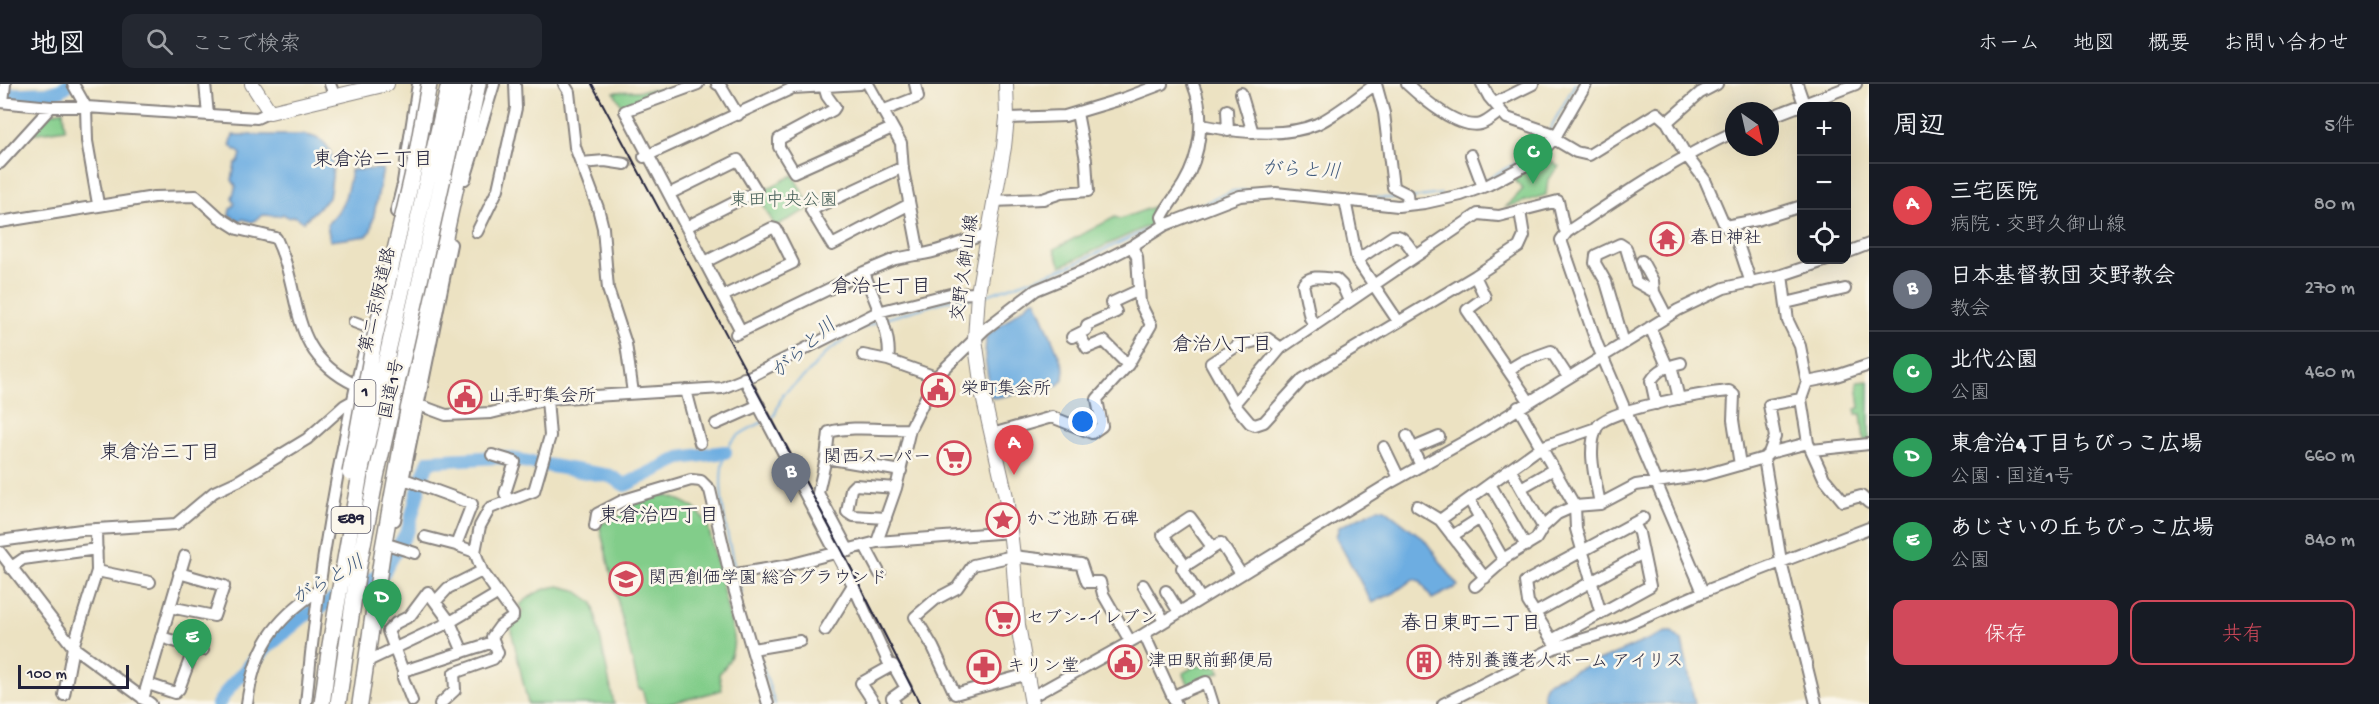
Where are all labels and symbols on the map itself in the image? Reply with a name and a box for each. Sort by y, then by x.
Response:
north arrow [1725,102,1779,156]
pin: C [1514,135,1552,184]
district label: 東倉治二丁目 [313,148,433,173]
water label: がらと川 [1260,157,1342,186]
park label: 東田中央公園 [730,190,838,212]
street label: 交野久御山線 [947,213,984,323]
temple icon: 春日神社 [1649,221,1685,257]
place label: 春日神社 [1690,228,1762,250]
street label: 第二京阪道路 [356,245,401,355]
district label: 倉治七丁目 [831,275,931,300]
water label: がらと川 [767,314,842,385]
district label: 倉治八丁目 [1172,333,1272,358]
street label: 国道1号 [375,357,410,421]
public building icon: 栄町集会所 [920,372,956,408]
public building icon: 山手町集会所 [447,379,483,415]
place label: 栄町集会所 [961,379,1051,401]
road number: 1 [354,380,376,406]
place label: 山手町集会所 [488,386,596,408]
your location [1068,407,1097,436]
pin: A [994,426,1034,475]
supermarket icon: 関西スーパー [936,440,972,476]
district label: 東倉治三丁目 [100,441,220,466]
place label: 関西スーパー [824,448,931,469]
pin: B [772,454,810,503]
place icon: かご池跡 石碑 [985,502,1021,538]
district label: 東倉治四丁目 [599,504,719,529]
road number: E89 [332,507,370,533]
place label: かご池跡 石碑 [1026,509,1138,531]
water label: がらと川 [288,551,369,612]
school or university icon: 関西創価学園 総合グラウンド [608,561,644,597]
place label: 関西創価学園 総合グラウンド [649,568,887,590]
pin: D [362,580,401,629]
supermarket icon: セブン-イレブン [985,601,1021,637]
place label: セブン-イレブン [1026,608,1158,630]
district label: 春日東町二丁目 [1401,612,1541,637]
pin: E [172,620,212,669]
public building icon: 津田駅前郵便局 [1107,644,1143,680]
building icon: 特別養護老人ホーム アイリス [1406,644,1442,680]
pharmacy icon: キリン堂 [966,649,1002,685]
place label: 津田駅前郵便局 [1148,651,1274,673]
place label: 特別養護老人ホーム アイリス [1447,651,1683,673]
place label: キリン堂 [1007,656,1079,678]
scale bar [18,662,129,690]

